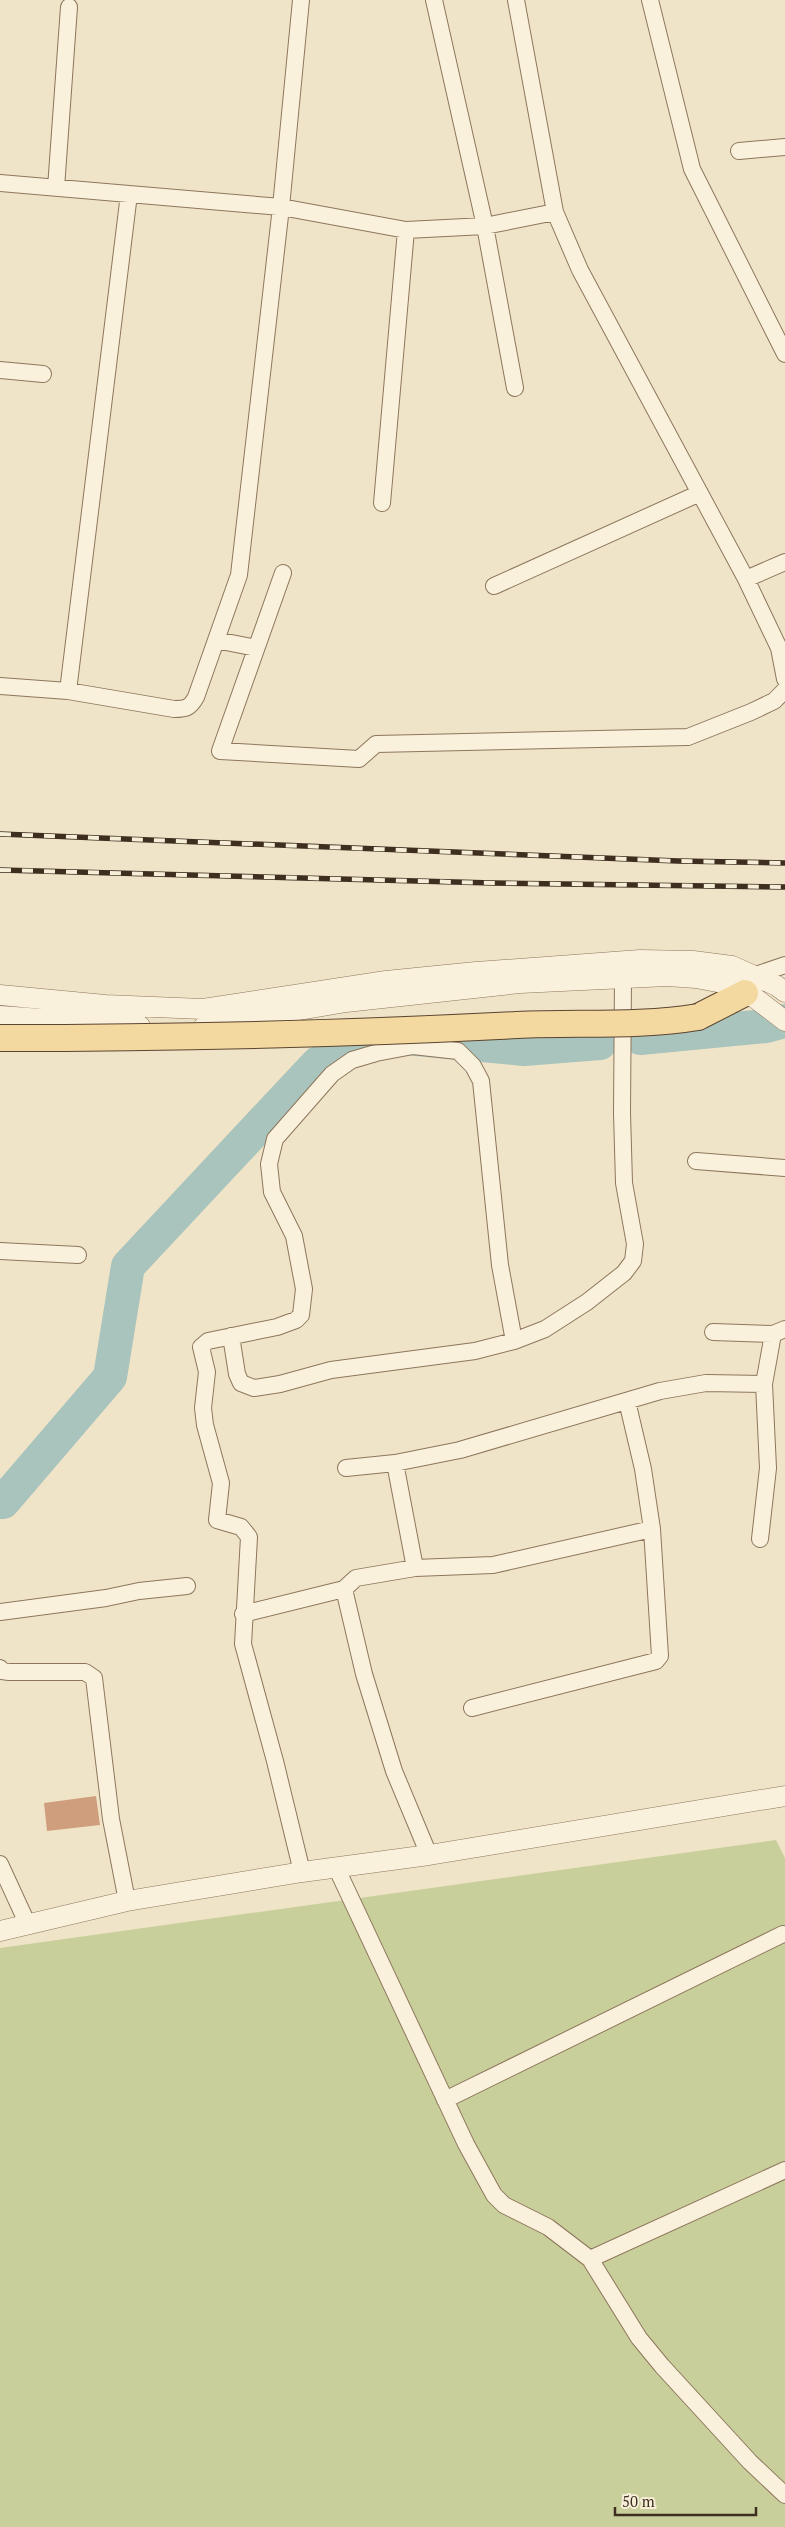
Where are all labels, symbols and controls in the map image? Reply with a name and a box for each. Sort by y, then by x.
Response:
scale bar [615,2484,756,2516]
text: 50 m [622,2491,655,2511]

